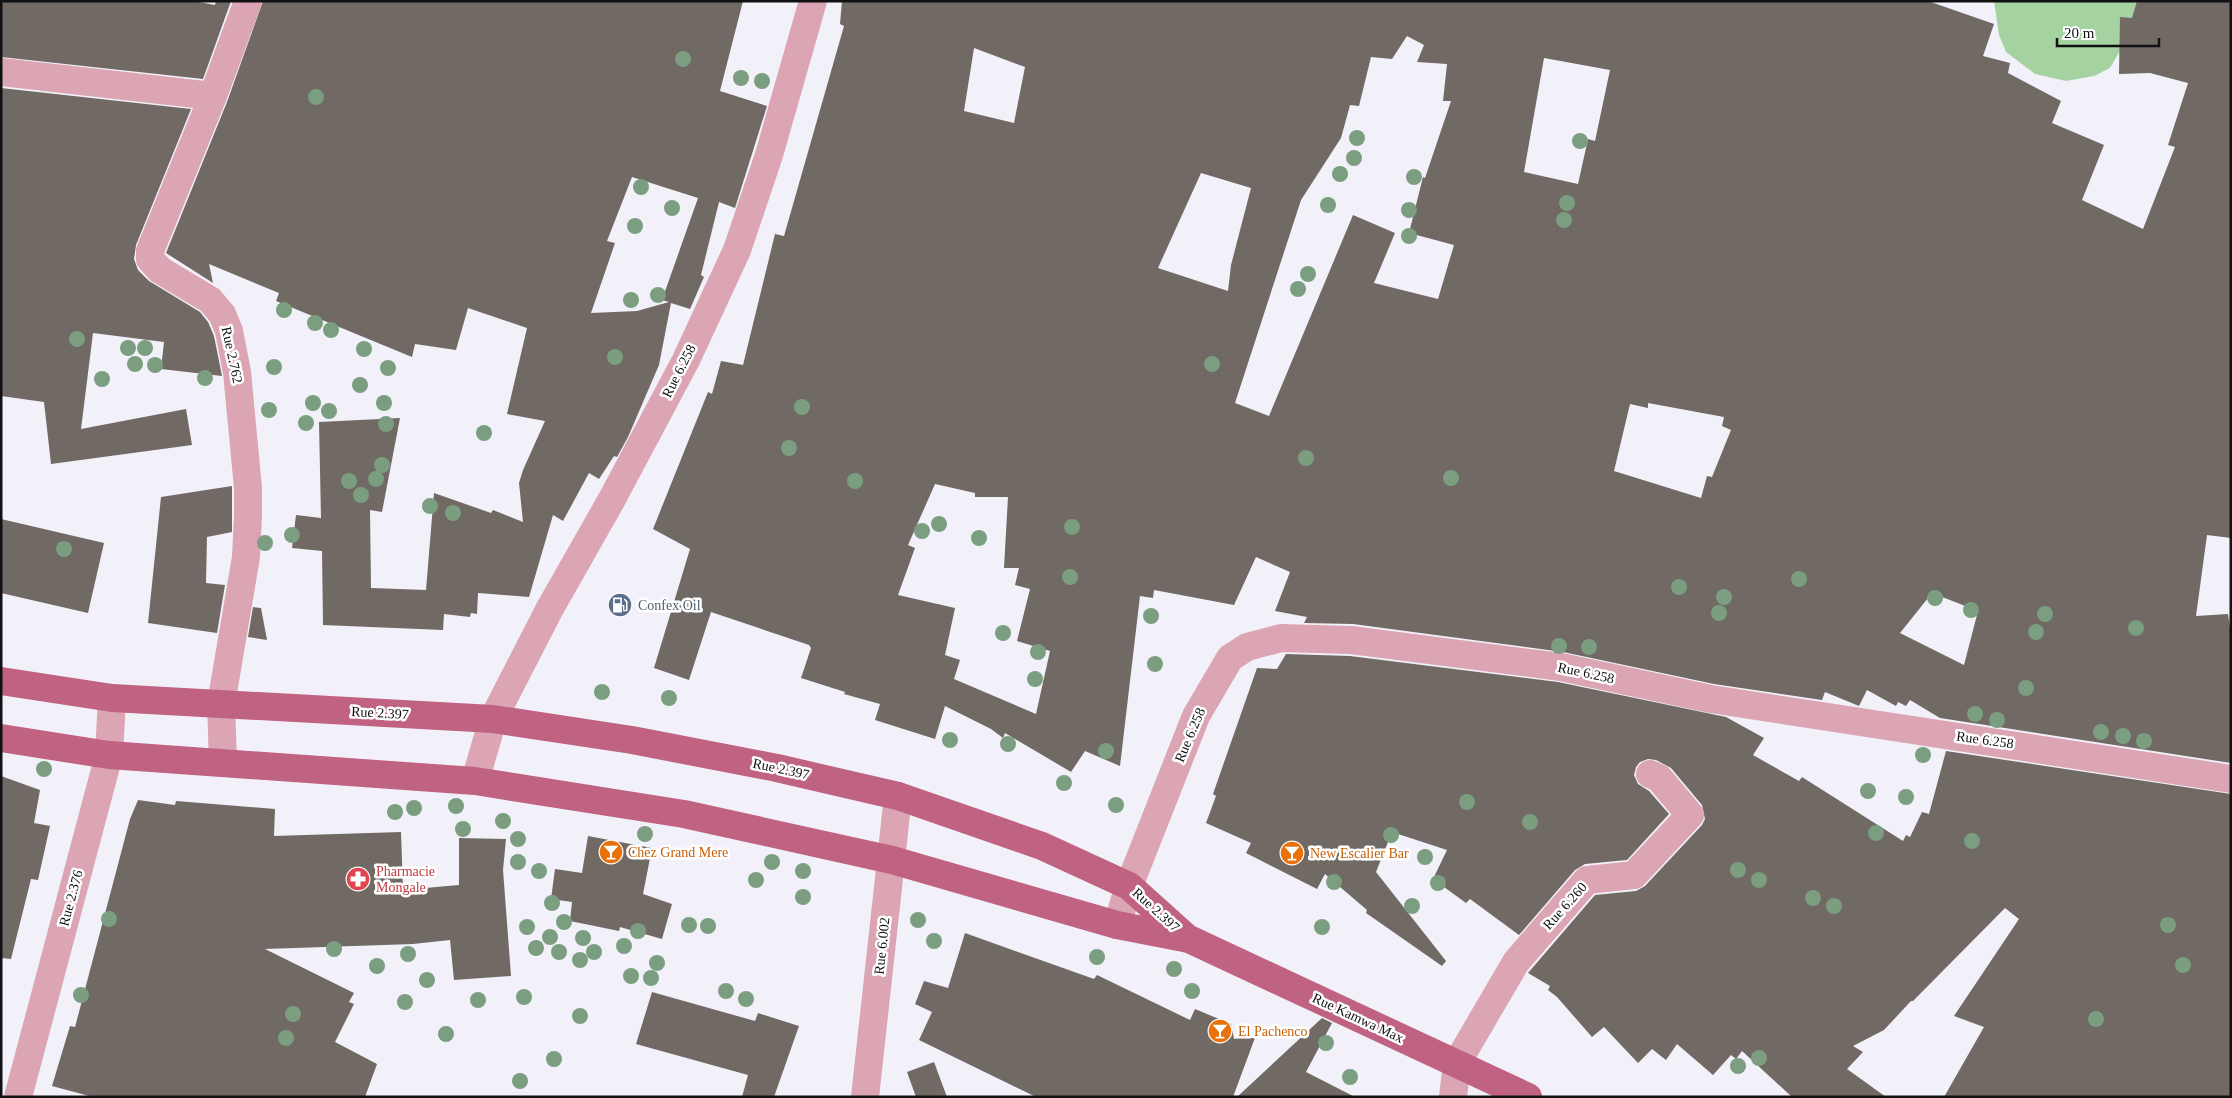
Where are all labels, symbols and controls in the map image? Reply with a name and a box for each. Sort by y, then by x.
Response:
scale bar [2057,15,2160,47]
text: 20 m [2064,25,2095,41]
street label: Rue 2.762 [219,325,245,385]
street label: Rue 6.258 [659,342,699,400]
fuel station icon: Confex Oil [607,592,633,618]
place label: Confex Oil [638,598,701,613]
street label: Rue 6.258 [1556,660,1616,686]
street label: Rue 2.397 [351,704,409,722]
street label: Rue 6.258 [1172,706,1208,764]
street label: Rue 6.258 [1955,729,2015,751]
street label: Rue 2.397 [751,756,811,782]
bar icon: Chez Grand Mere [598,839,624,865]
bar icon: New Escalier Bar [1279,840,1305,866]
place label: Chez Grand Mere [628,845,728,860]
place label: New Escalier Bar [1310,846,1409,861]
place label: Pharmacie Mongale [376,864,435,895]
pharmacy icon: Pharmacie Mongale [345,866,371,892]
street label: Rue 2.376 [56,868,86,928]
street label: Rue 6.260 [1540,880,1590,932]
street label: Rue 2.397 [1130,885,1182,935]
street label: Rue 6.002 [872,917,892,975]
street label: Rue Kamwa Max [1310,990,1406,1046]
bar icon: El Pachenco [1207,1018,1233,1044]
place label: El Pachenco [1238,1024,1308,1039]

